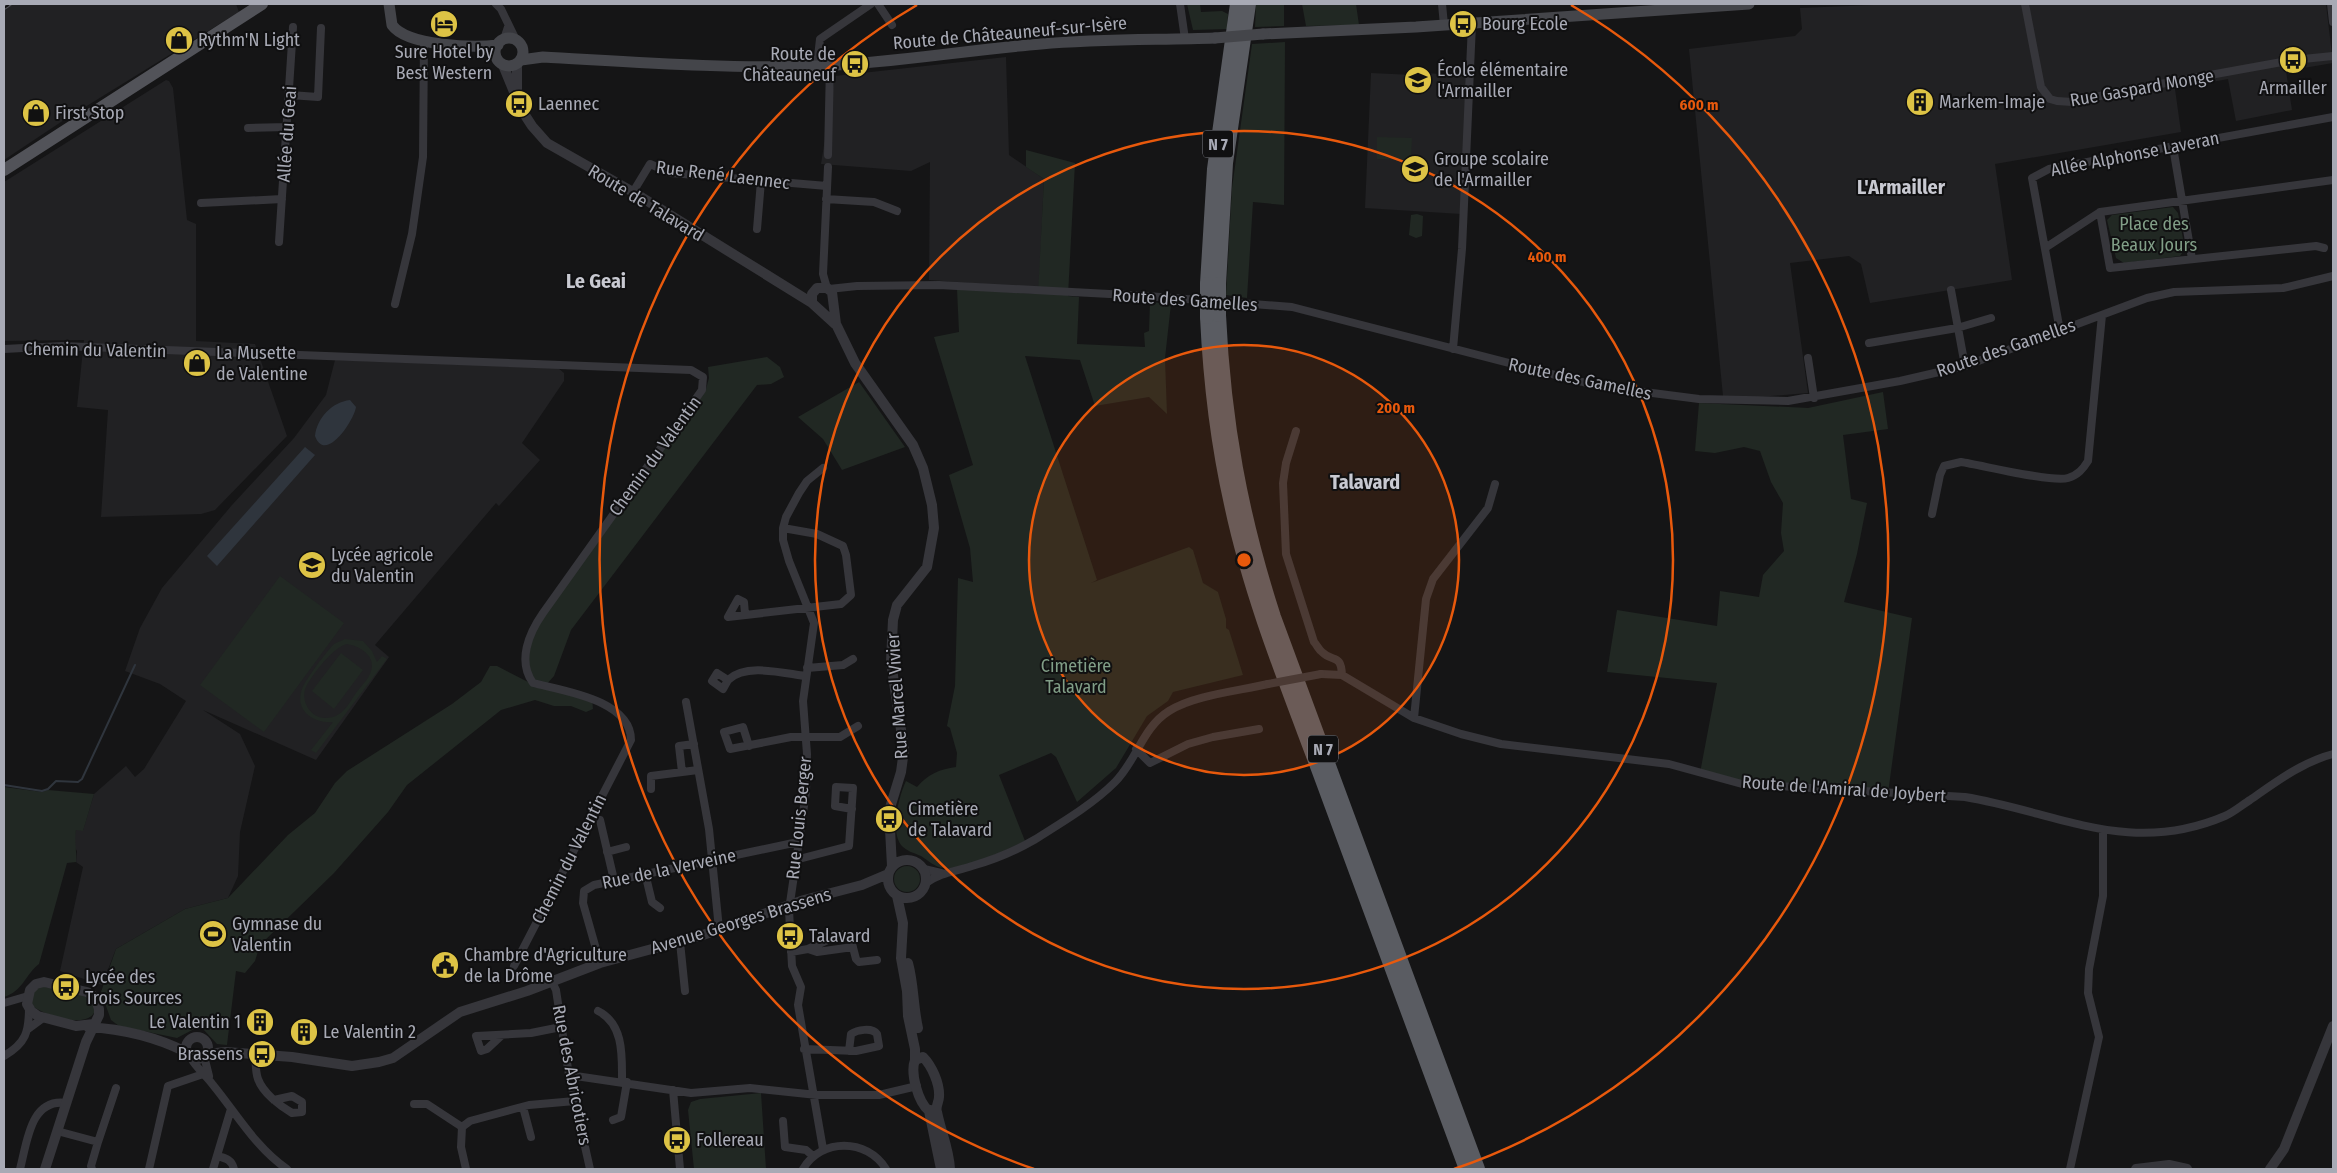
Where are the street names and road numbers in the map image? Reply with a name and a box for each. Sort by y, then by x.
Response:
street label: Route de Châteauneuf-sur-Isère [892,12,1128,54]
street label: Rue Gaspard Monge [2068,64,2216,111]
street label: Allée du Geai [273,85,301,183]
street label: Allée Alphonse Laveran [2049,127,2221,181]
road number: N 7 [1203,130,1233,158]
street label: Rue René Laennec [655,156,791,194]
street label: Route de Talavard [584,160,708,246]
street label: Route des Gamelles [1112,284,1259,316]
street label: Route des Gamelles [1934,314,2079,382]
street label: Chemin du Valentin [23,338,167,362]
street label: Route des Gamelles [1507,353,1654,405]
street label: Chemin du Valentin [604,392,706,520]
street label: Rue Marcel Vivier [882,631,912,760]
road number: N 7 [1308,736,1338,762]
street label: Rue Louis Berger [782,755,816,880]
street label: Route de l'Amiral de Joybert [1741,771,1947,807]
street label: Chemin du Valentin [527,790,611,928]
street label: Rue de la Verveine [600,844,738,894]
street label: Avenue Georges Brassens [648,883,834,959]
street label: Rue des Abricotiers [548,1003,596,1147]

